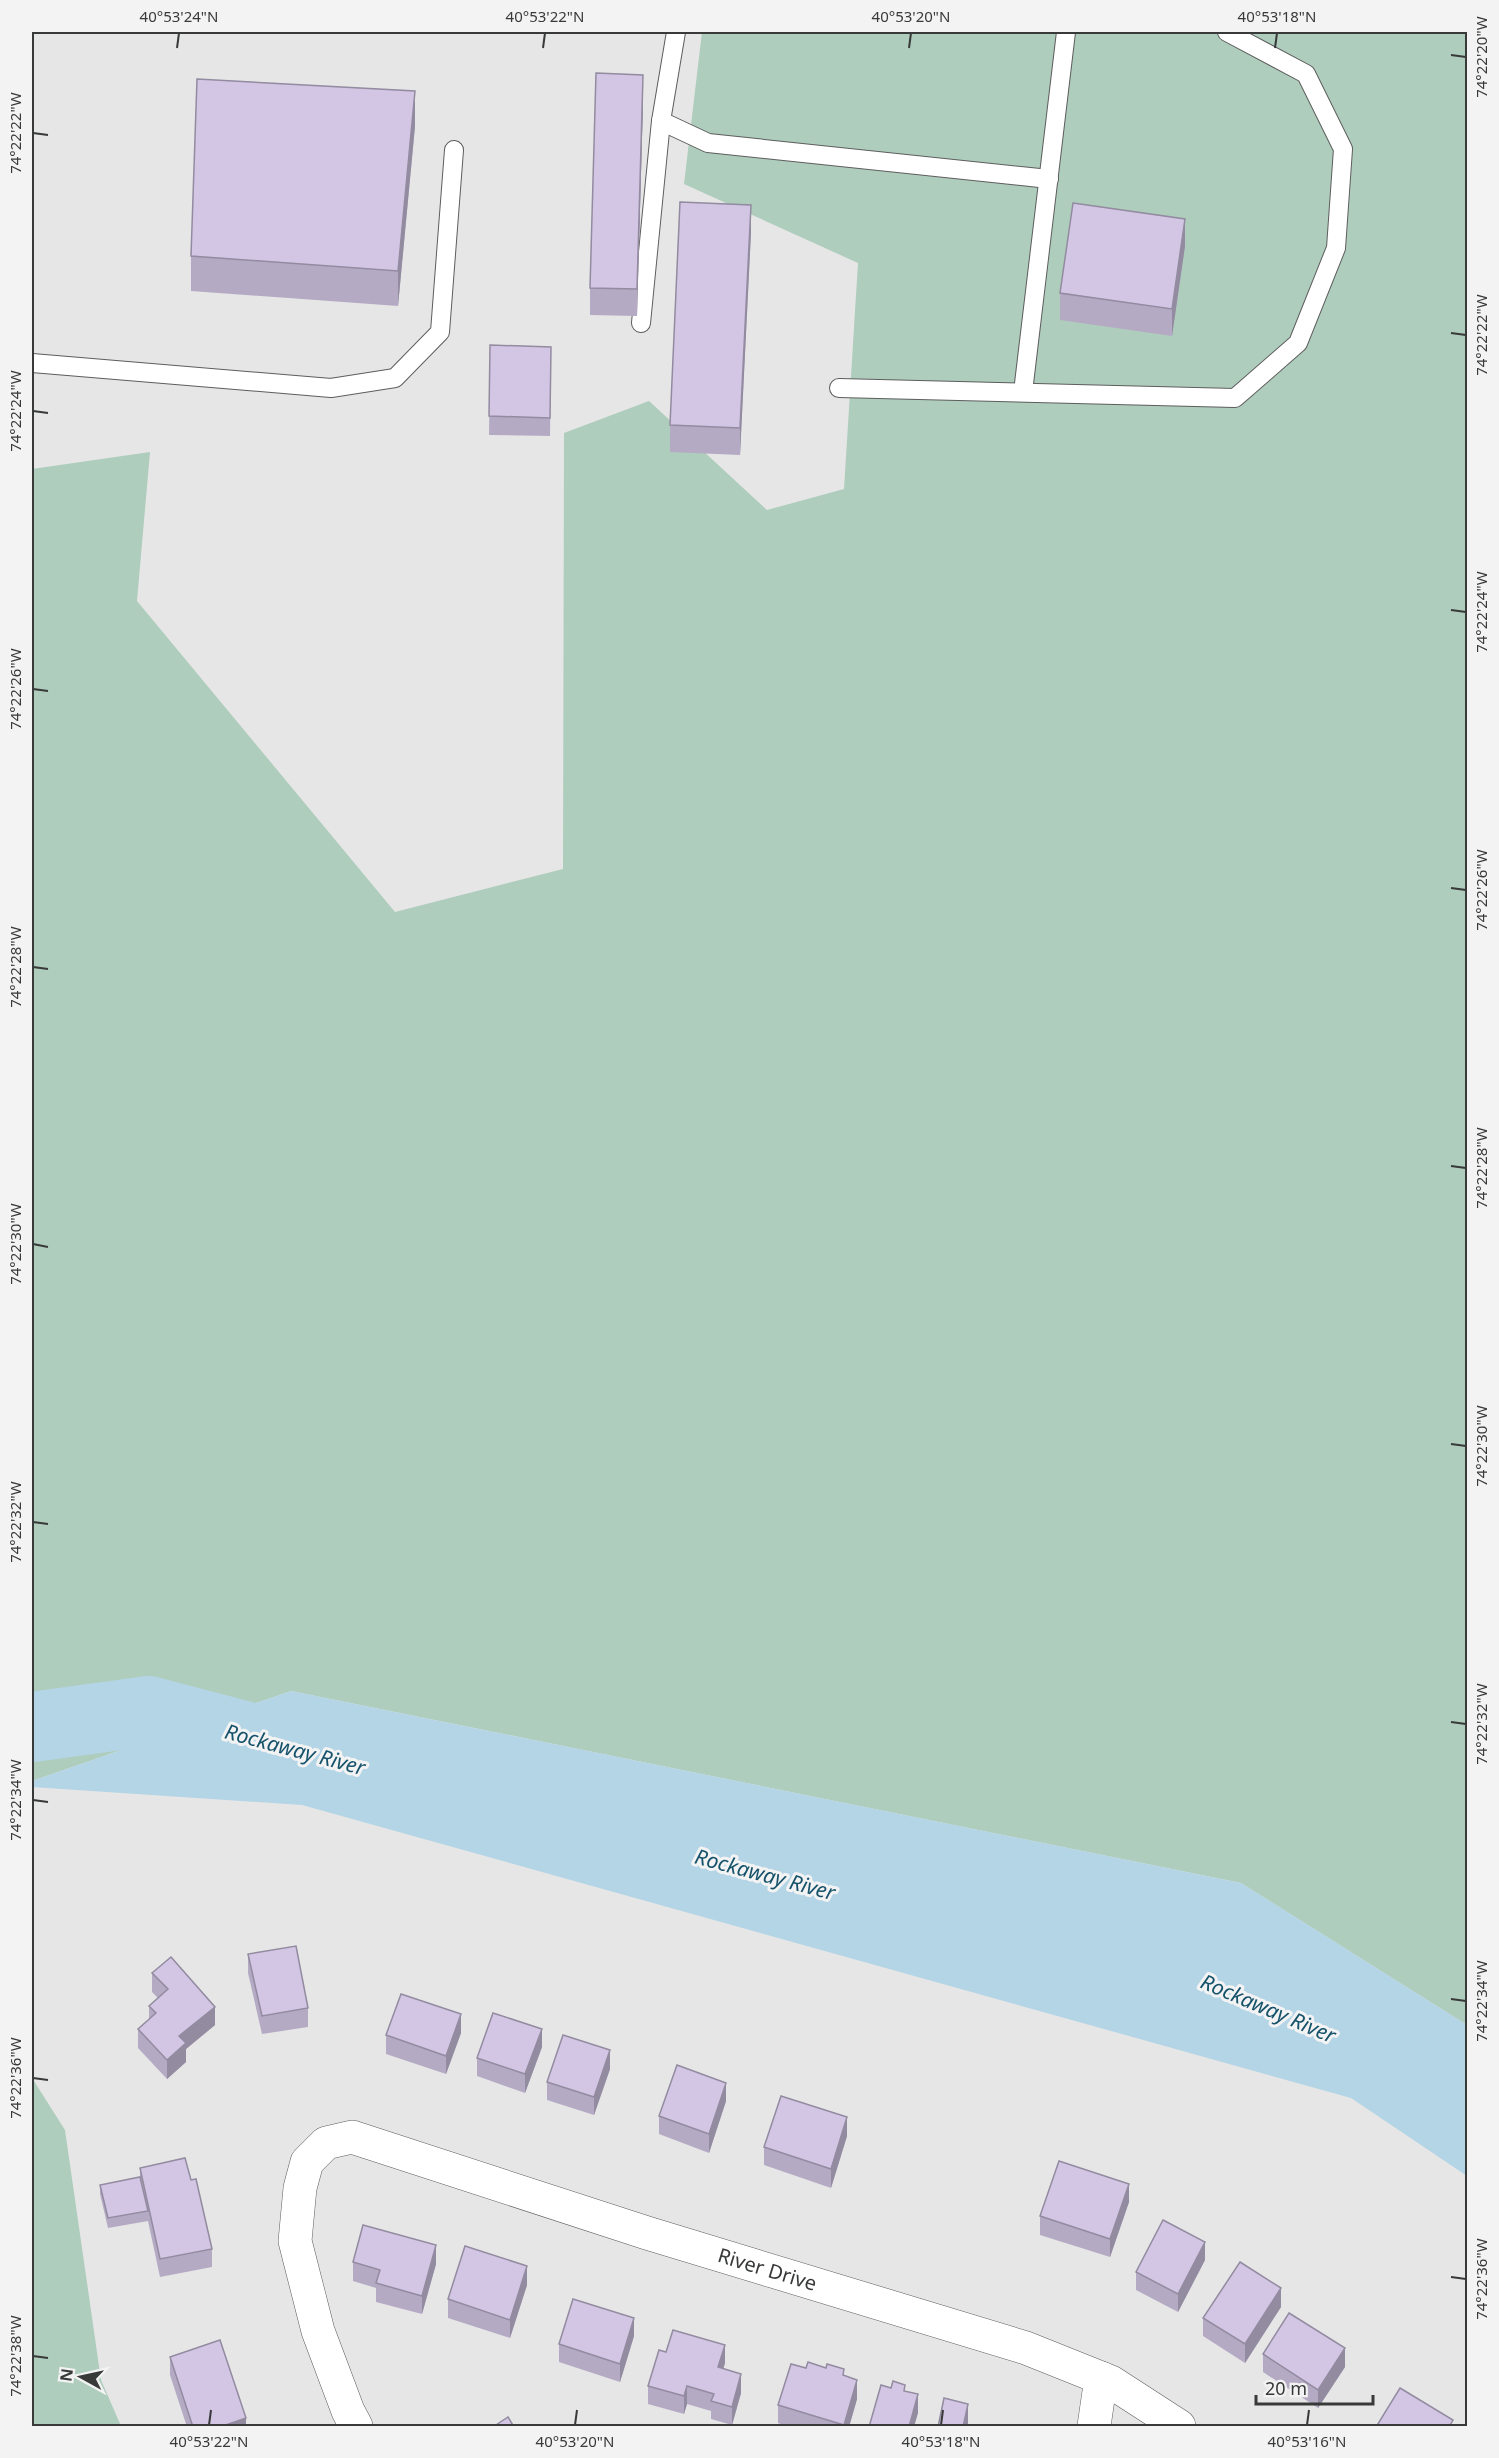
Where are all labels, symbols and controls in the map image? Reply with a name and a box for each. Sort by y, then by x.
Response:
text: 40°53'24"N [140,6,218,26]
text: 40°53'22"N [506,6,584,26]
text: 40°53'20"N [872,6,950,26]
text: 40°53'18"N [1238,6,1316,26]
text: 74°22'20"W [1471,16,1491,98]
text: 74°22'22"W [5,92,25,174]
text: 74°22'22"W [1471,294,1491,376]
text: 74°22'24"W [5,370,25,452]
text: 74°22'24"W [1471,571,1491,653]
text: 74°22'26"W [5,648,25,730]
text: 74°22'26"W [1471,849,1491,931]
text: 74°22'28"W [5,926,25,1008]
text: 74°22'28"W [1471,1127,1491,1209]
text: 74°22'30"W [5,1203,25,1285]
text: 74°22'30"W [1471,1405,1491,1487]
text: 74°22'32"W [5,1481,25,1563]
text: 74°22'32"W [1471,1683,1491,1765]
water label: Rockaway River [222,1717,370,1782]
text: 74°22'34"W [5,1759,25,1841]
water label: Rockaway River [692,1842,840,1907]
text: 74°22'34"W [1471,1960,1491,2042]
water label: Rockaway River [1197,1967,1342,2050]
text: 74°22'36"W [5,2037,25,2119]
text: 74°22'36"W [1471,2238,1491,2320]
street label: River Drive [715,2241,820,2297]
text: 74°22'38"W [5,2315,25,2397]
north arrow [51,2347,111,2407]
text: N [54,2367,78,2383]
scale bar [1256,2368,1373,2406]
text: 20 m [1265,2376,1307,2400]
text: 40°53'22"N [170,2431,248,2451]
text: 40°53'20"N [536,2431,614,2451]
text: 40°53'18"N [902,2431,980,2451]
text: 40°53'16"N [1268,2431,1346,2451]

